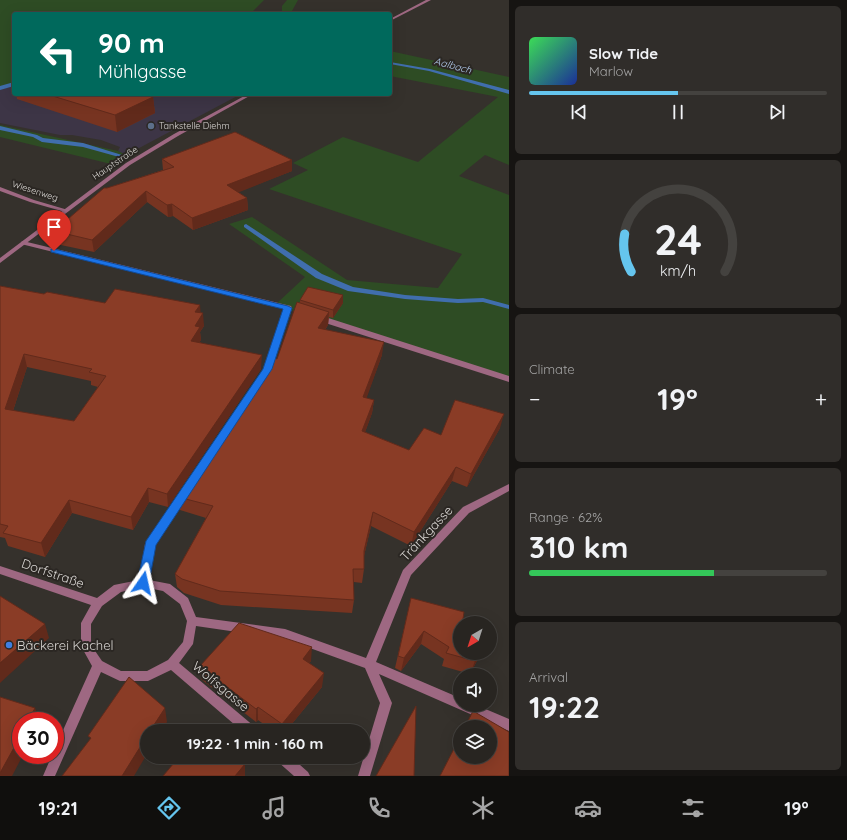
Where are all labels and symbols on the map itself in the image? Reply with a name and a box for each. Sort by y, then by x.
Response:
water label: Aalbach [433,54,473,77]
place label: Tankstelle Diehm [159,120,230,131]
marker: Tankstelle Diehm [146,121,156,131]
street label: Hauptstraße [90,143,139,182]
street label: Wiesenweg [11,178,60,203]
pin [37,210,71,251]
street label: Tränkgasse [396,502,456,564]
street label: Dorfstraße [19,555,87,591]
position arrow [122,562,164,604]
north arrow [453,616,497,660]
place label: Bäckerei Kachel [17,637,114,653]
marker: Bäckerei Kachel [4,640,14,650]
street label: Wolfsgasse [189,658,253,714]
speed limit sign: 30 [12,712,64,764]

